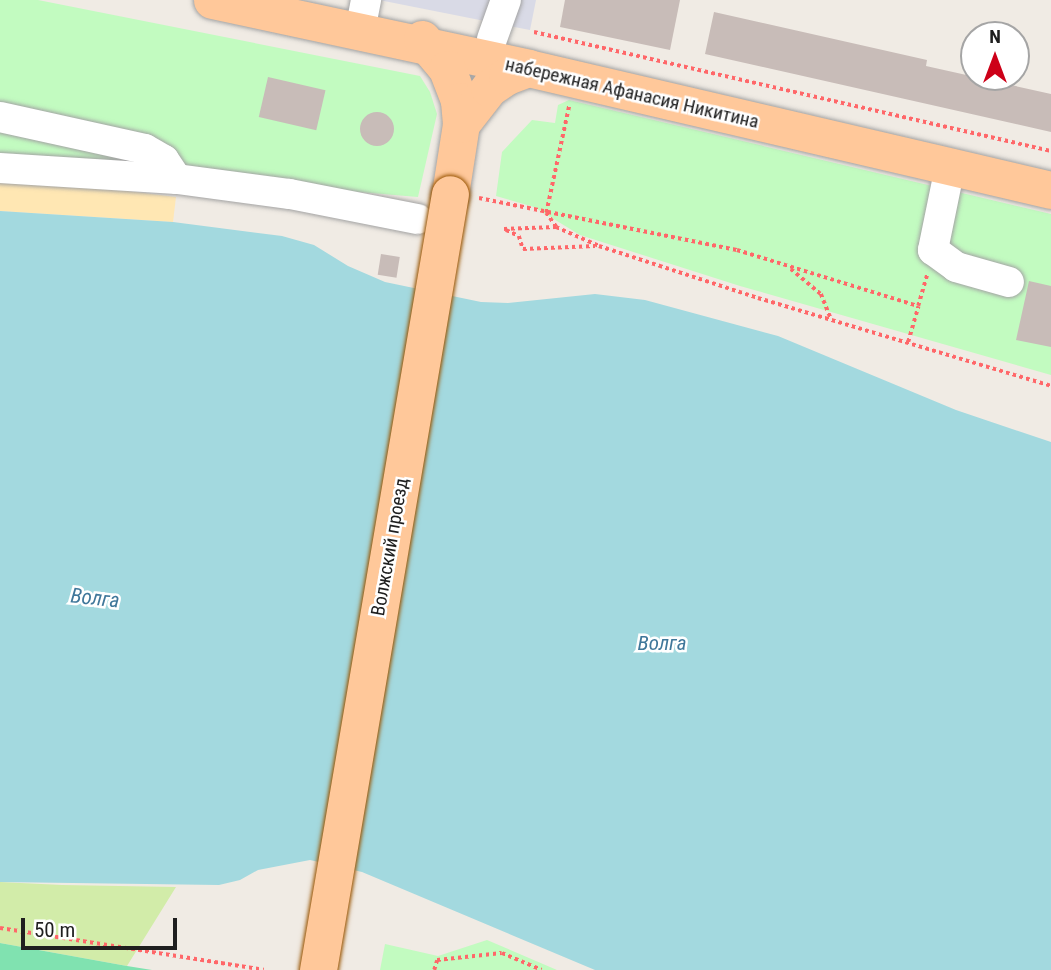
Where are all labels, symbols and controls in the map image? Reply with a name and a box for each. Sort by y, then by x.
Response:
north arrow [960,21,1030,91]
text: N [989,25,1001,48]
street label: набережная Афанасия Никитина [503,53,761,133]
street label: Волжский проезд [367,476,413,618]
water label: Волга [69,583,121,613]
water label: Волга [638,630,686,656]
scale bar [24,904,180,948]
text: 50 m [34,918,75,942]

